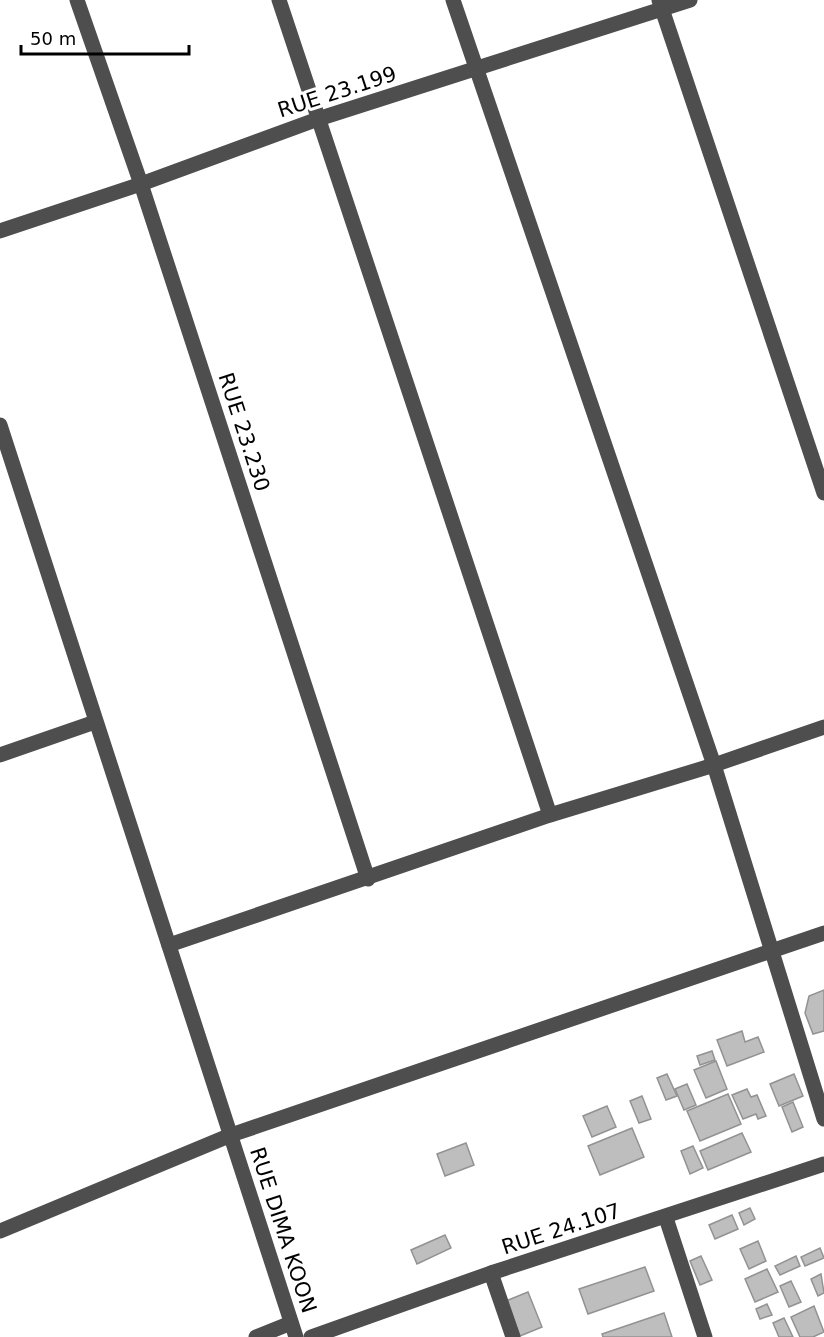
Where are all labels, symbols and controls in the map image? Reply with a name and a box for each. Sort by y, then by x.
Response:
scale bar [21,18,189,56]
text: 50 m [30,28,76,49]
street label: RUE 23.199 [275,62,399,122]
street label: RUE 23.230 [214,370,274,494]
street label: RUE DIMA KOON [245,1144,321,1316]
street label: RUE 24.107 [499,1199,623,1259]

